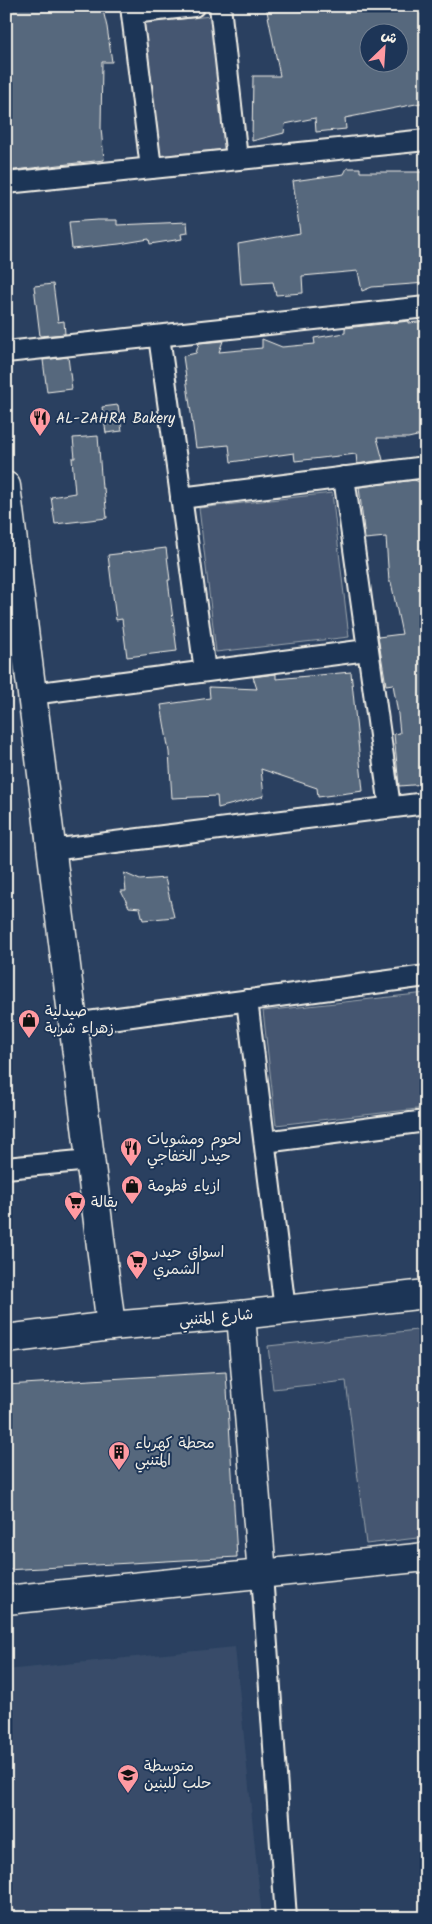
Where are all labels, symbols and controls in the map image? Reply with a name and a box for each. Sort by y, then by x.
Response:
north arrow [360,22,410,72]
text: ش [377,24,401,50]
restaurant icon: AL-ZAHRA Bakery [28,406,52,437]
place label: AL-ZAHRA Bakery [56,407,176,431]
place label: صيدلية زهراء شربة [45,1000,114,1041]
shop icon: صيدلية زهراء شربة [17,1008,41,1039]
place label: لحوم ومشويات حيدر الخفاجي [147,1128,241,1169]
restaurant icon: لحوم ومشويات حيدر الخفاجي [119,1136,143,1167]
shop icon: ازياء فطومة [120,1174,144,1205]
place label: ازياء فطومة [148,1175,220,1199]
supermarket icon: بقالة [63,1190,87,1221]
place label: بقالة [91,1191,118,1215]
place label: اسواق حيدر الشمري [152,1241,224,1282]
supermarket icon: اسواق حيدر الشمري [125,1249,149,1280]
street label: شارع المتنبي [178,1303,254,1333]
place label: محطة كهرباء المتنبي [135,1432,215,1473]
building icon: محطة كهرباء المتنبي [107,1440,131,1471]
place label: متوسطة حلب للبنين [144,1755,212,1796]
school or university icon: متوسطة حلب للبنين [116,1763,140,1794]

